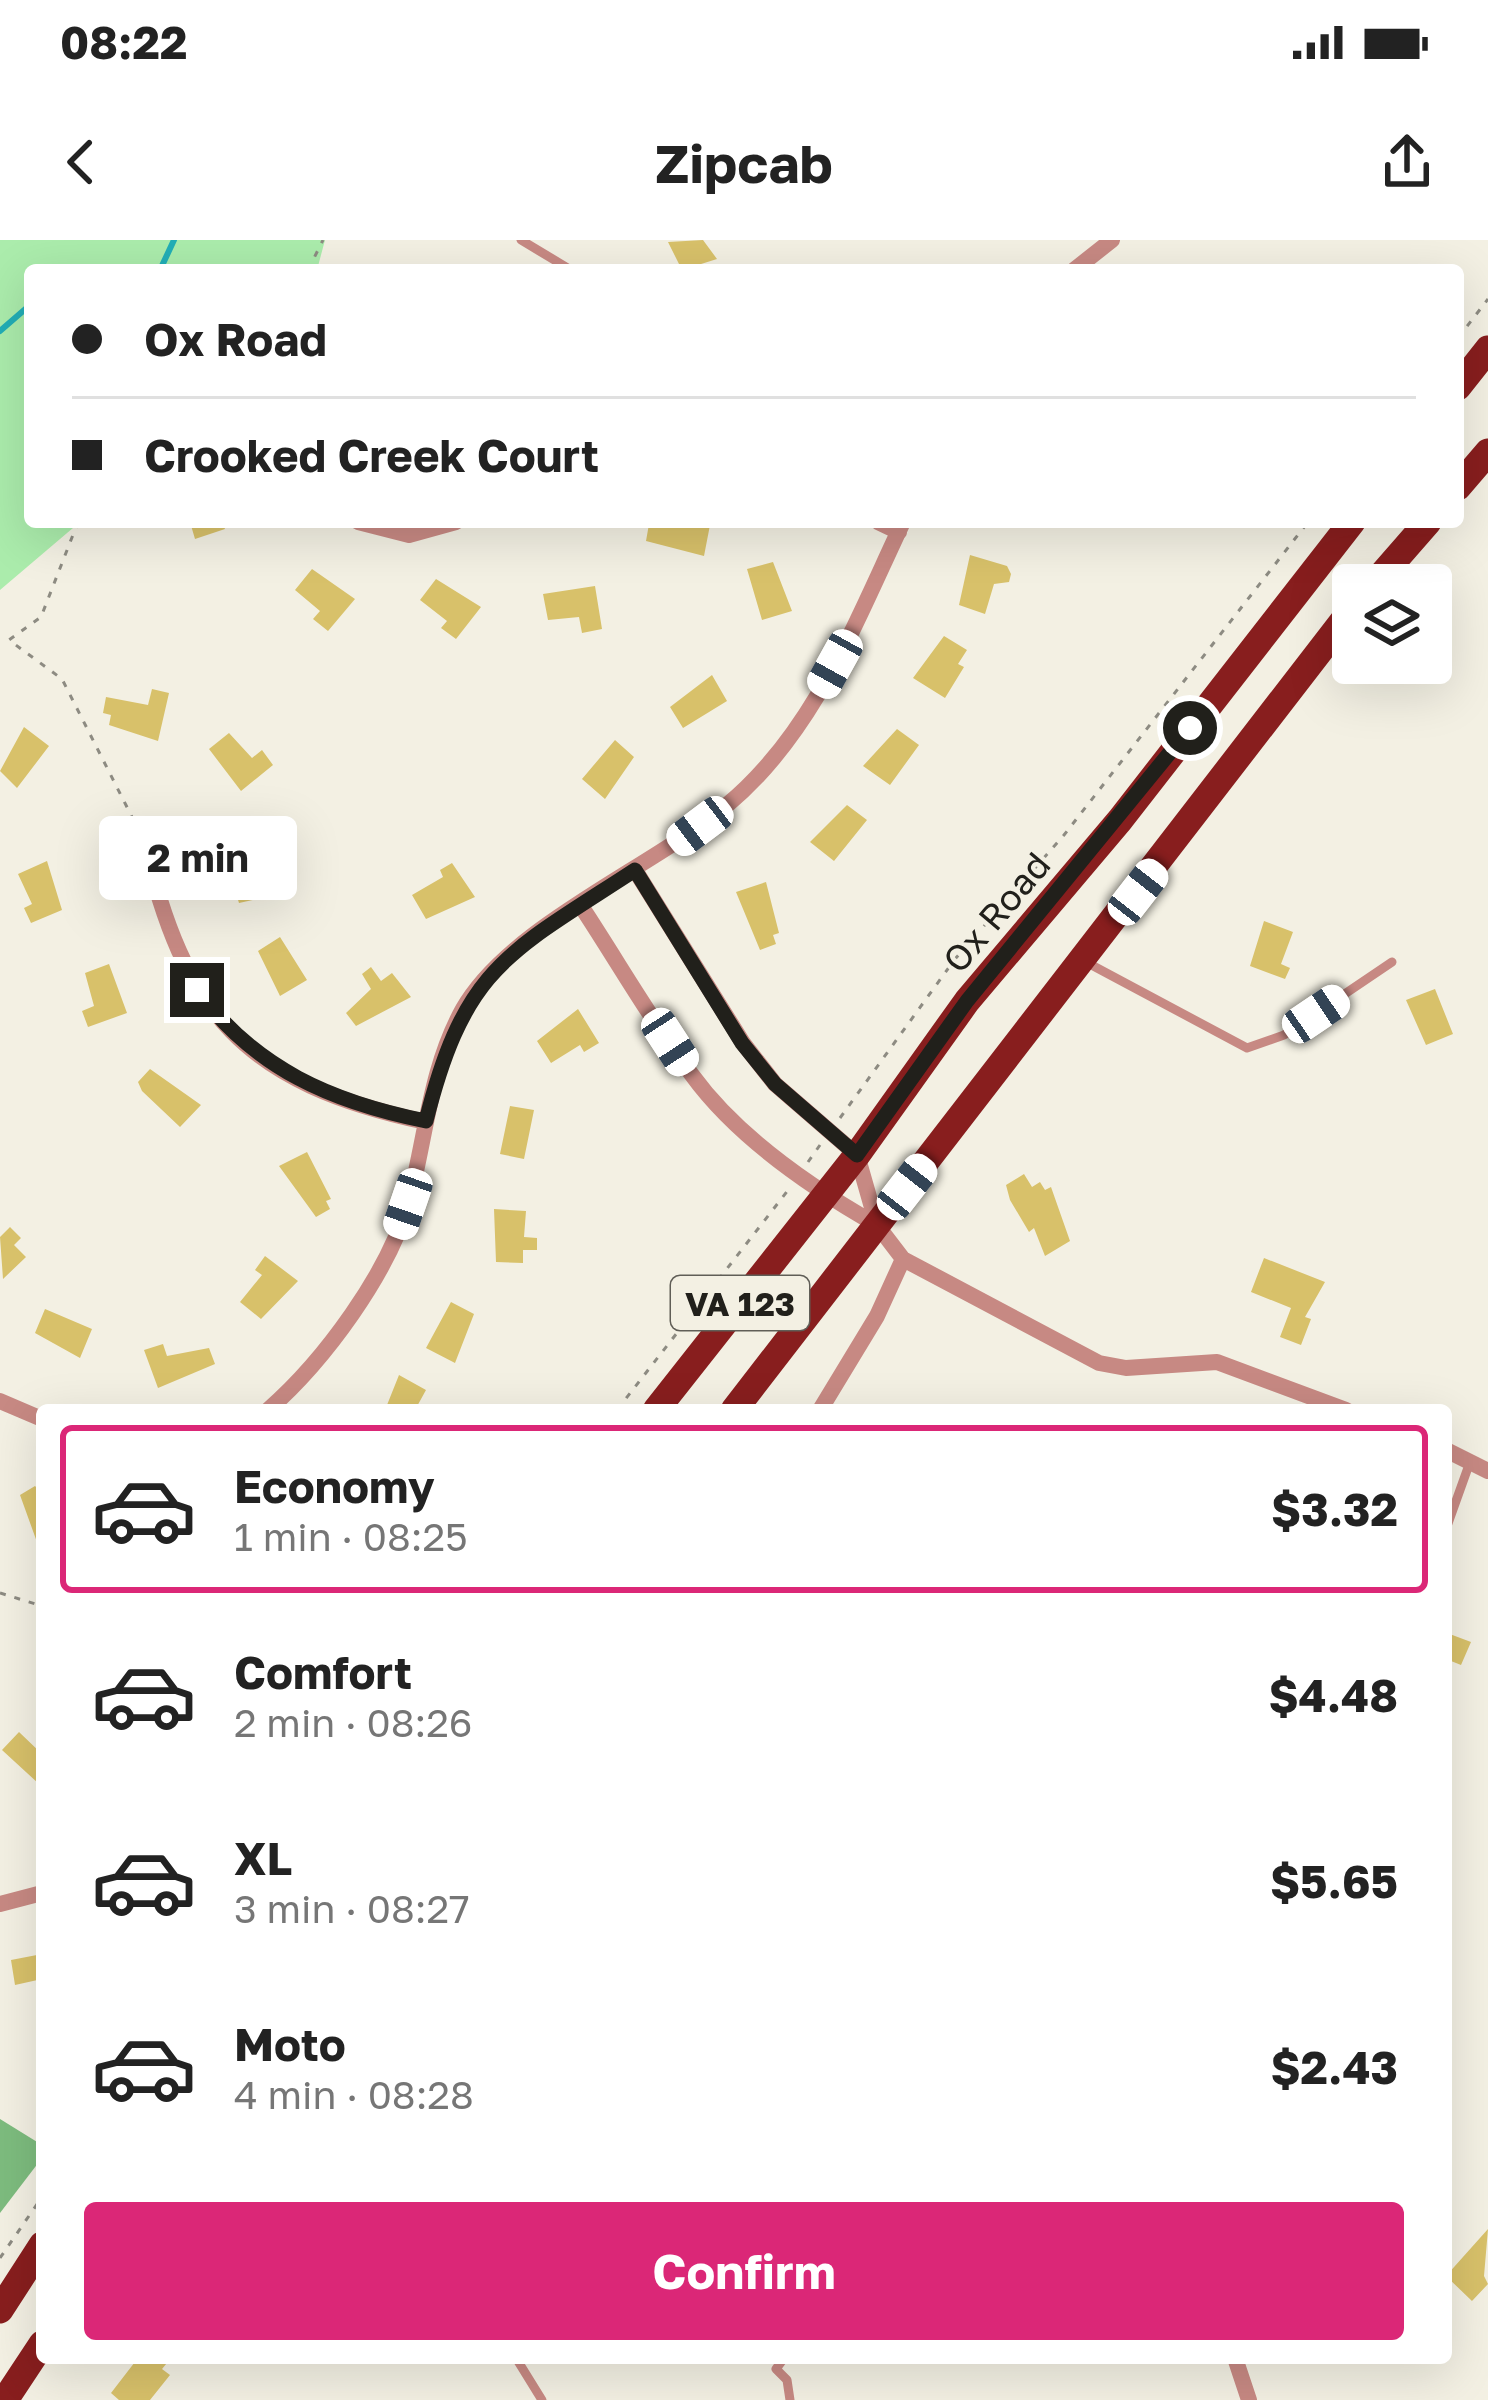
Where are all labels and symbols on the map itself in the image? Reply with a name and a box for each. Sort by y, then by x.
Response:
car [802,624,868,704]
route start [1163,701,1217,755]
car [660,790,740,862]
callout: 2 min [98,816,296,900]
street label: Ox Road [933,843,1059,981]
car [1102,853,1174,931]
route end [170,963,224,1017]
car [1276,979,1356,1049]
car [635,1002,705,1082]
car [871,1148,943,1226]
car [379,1164,437,1244]
road number: VA 123 [671,1276,809,1330]

